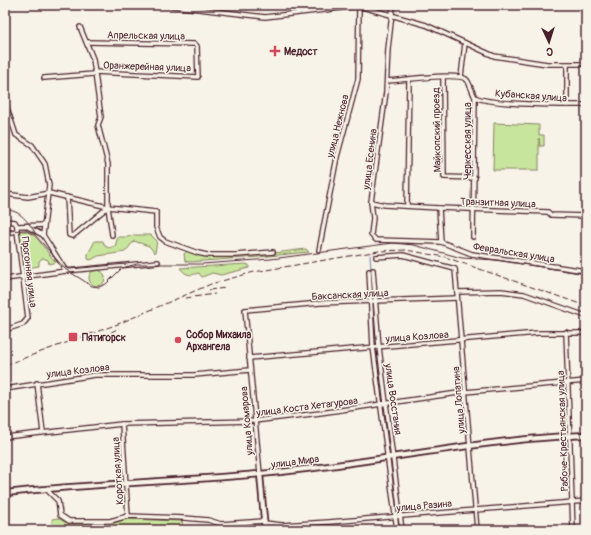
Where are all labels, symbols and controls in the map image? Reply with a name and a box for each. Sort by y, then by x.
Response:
north arrow [529,22,569,62]
street label: Апрельская улица [107,29,185,43]
marker: Медост [269,45,281,57]
text: С [546,45,554,58]
place label: Медост [284,46,318,58]
street label: Оранжерейная улица [103,59,191,75]
street label: Майкопский проезд [430,87,444,173]
street label: Кубанская улица [495,87,568,105]
street label: улица Нежнова [324,93,352,160]
street label: Черкесская улица [462,102,474,180]
street label: улица Есенина [360,128,380,191]
street label: Транзитная улица [460,196,536,210]
street label: Прогонная улица [19,236,39,309]
street label: Февральская улица [472,241,556,265]
street label: Баксанская улица [311,287,389,303]
place label: Собор Михаила Архангела [186,329,252,353]
street label: улица Козлова [384,329,449,345]
marker: Пятигорск [67,331,79,343]
place label: Пятигорск [82,332,127,344]
marker: Собор Михаила Архангела [173,335,183,345]
street label: улица Козлова [45,361,111,381]
street label: улица Восстания [382,362,404,436]
street label: улица Лопатина [450,366,468,435]
street label: Рабоче-Крестьянская улица [555,370,571,492]
street label: улица Комарова [238,386,256,457]
street label: улица Коста Хетагурова [255,395,359,419]
street label: Короткая улица [110,436,126,505]
street label: улица Мира [270,453,320,471]
street label: улица Разина [395,498,453,514]

